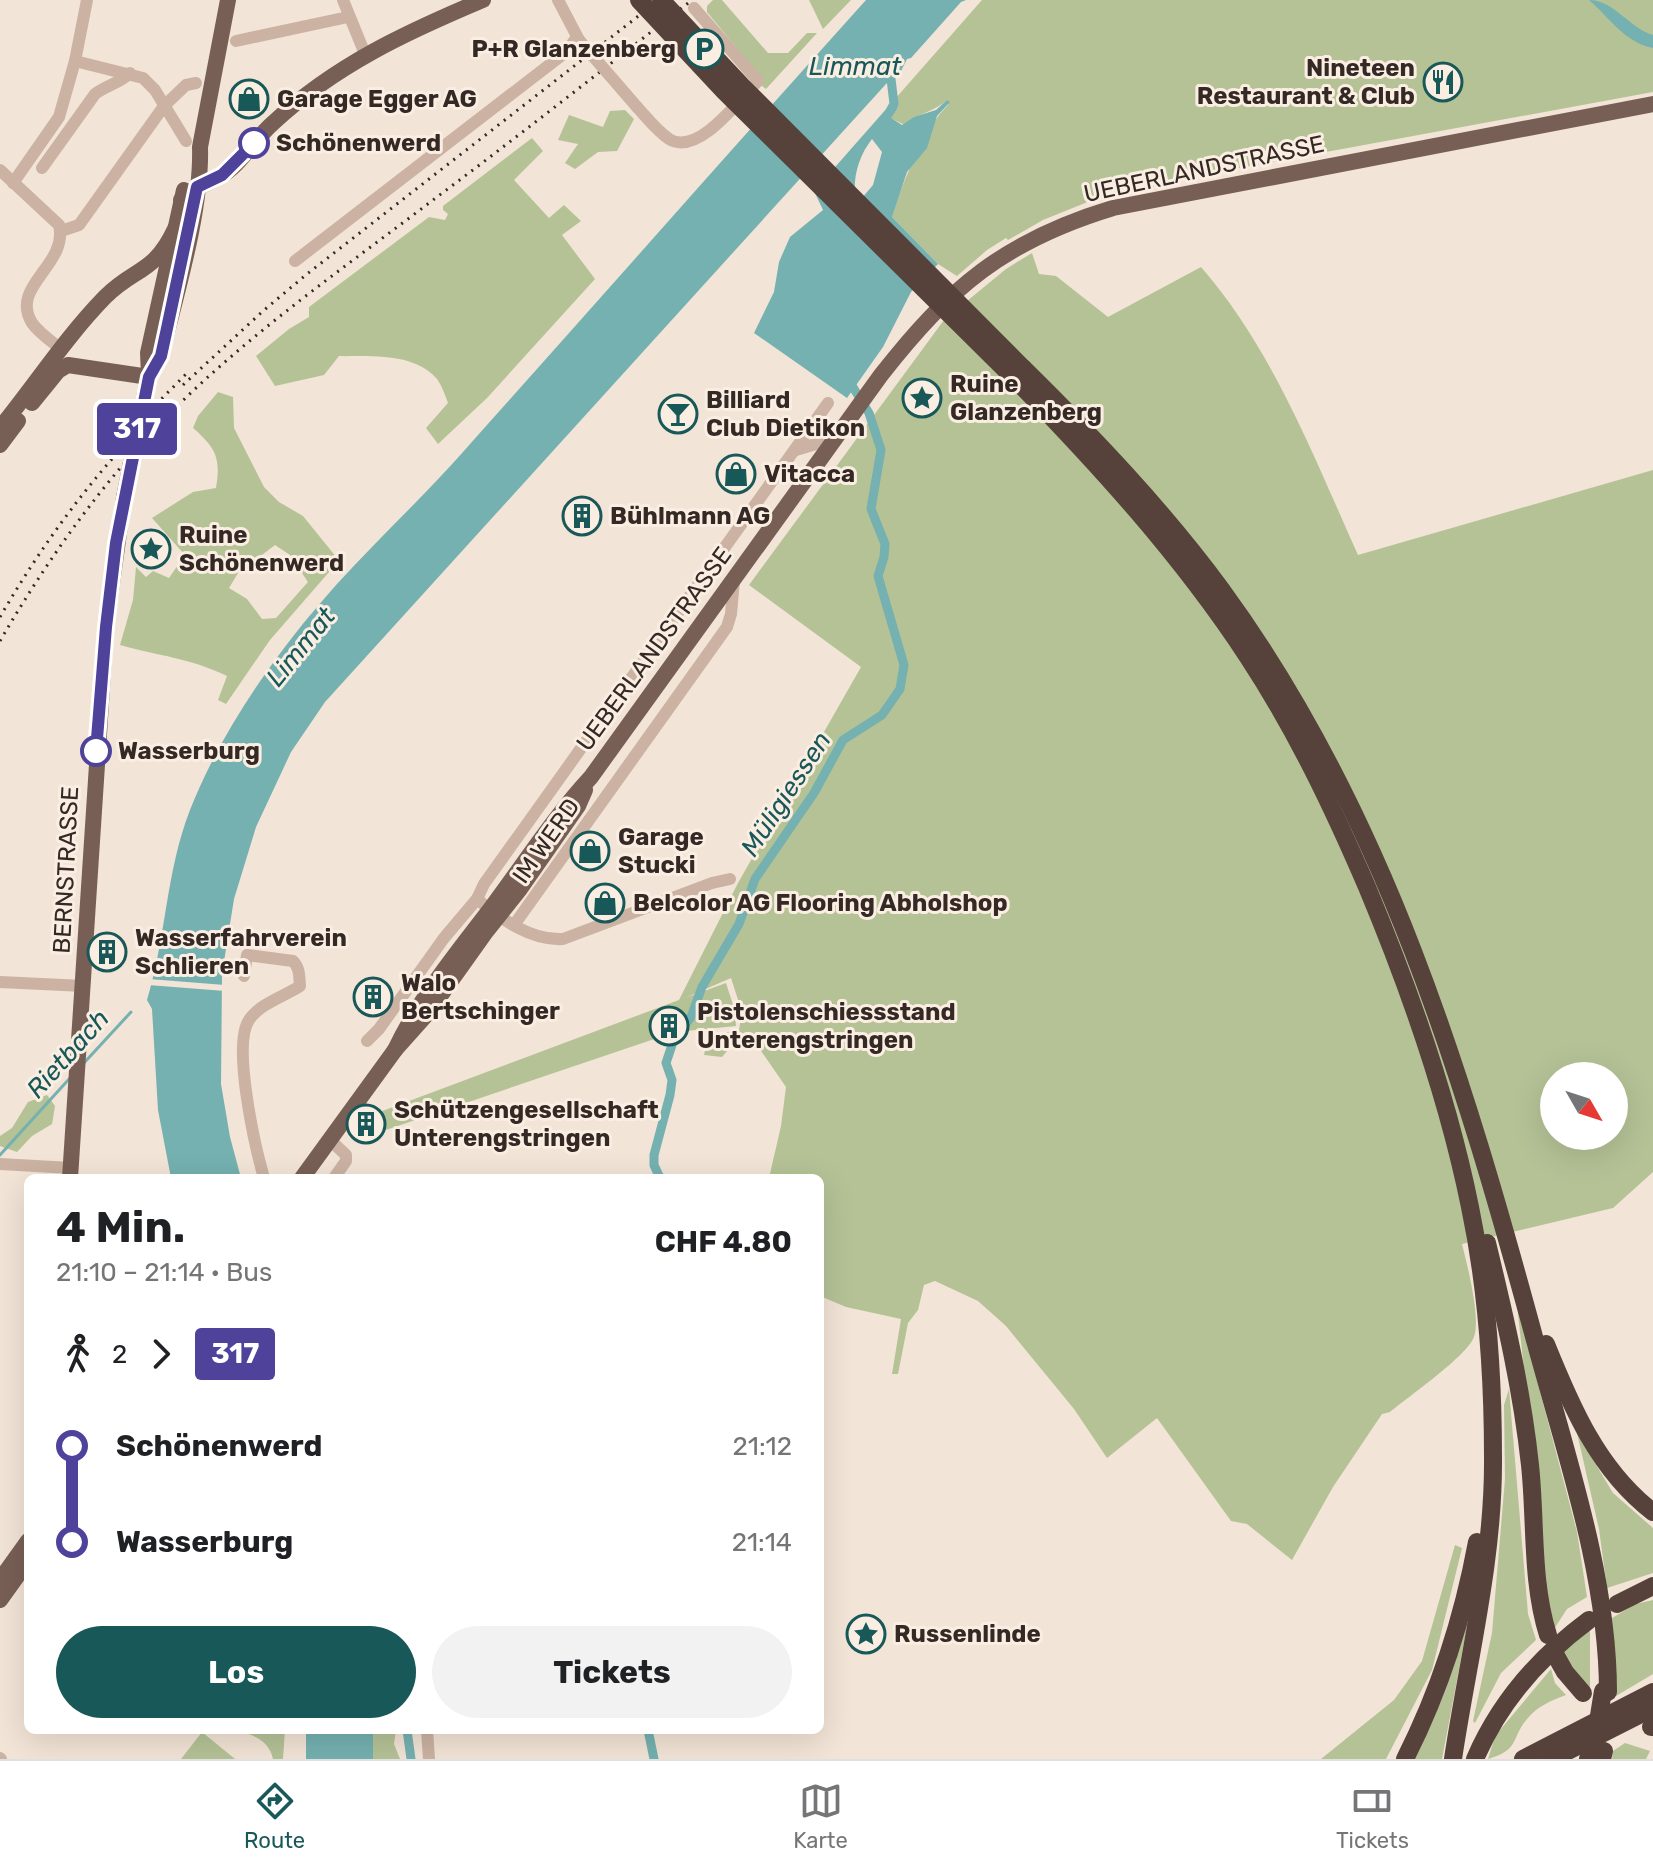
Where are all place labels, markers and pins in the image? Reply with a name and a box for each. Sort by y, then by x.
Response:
parking icon: P+R Glanzenberg [683,28,725,70]
place label: P+R Glanzenberg [472,35,676,63]
place label: Nineteen Restaurant & Club [1197,54,1415,110]
restaurant icon: Nineteen Restaurant & Club [1422,61,1464,103]
shop icon: Garage Egger AG [228,78,270,120]
place label: Garage Egger AG [277,85,477,113]
marker: Schönenwerd [239,128,269,158]
place label: Schönenwerd [276,129,441,157]
place label: Ruine Glanzenberg [950,370,1102,426]
place icon: Ruine Glanzenberg [901,377,943,419]
place label: Billiard Club Dietikon [706,386,865,442]
bar icon: Billiard Club Dietikon [657,393,699,435]
shop icon: Vitacca [715,453,757,495]
place label: Vitacca [764,460,855,488]
building icon: Bühlmann AG [561,495,603,537]
place label: Bühlmann AG [610,502,770,530]
place label: Ruine Schönenwerd [179,521,344,577]
place icon: Ruine Schönenwerd [130,528,172,570]
marker: Wasserburg [81,736,111,766]
place label: Wasserburg [118,737,260,765]
place label: Garage Stucki [618,823,704,879]
shop icon: Garage Stucki [569,830,611,872]
shop icon: Belcolor AG Flooring Abholshop [584,882,626,924]
place label: Belcolor AG Flooring Abholshop [633,889,1008,917]
place label: Wasserfahrverein Schlieren [135,924,347,980]
building icon: Wasserfahrverein Schlieren [86,931,128,973]
place label: Walo Bertschinger [401,969,560,1025]
building icon: Walo Bertschinger [352,976,394,1018]
place label: Pistolenschiessstand Unterengstringen [697,998,956,1054]
building icon: Pistolenschiessstand Unterengstringen [648,1005,690,1047]
place label: Schützengesellschaft Unterengstringen [394,1096,659,1152]
building icon: Schützengesellschaft Unterengstringen [345,1103,387,1145]
place icon: Russenlinde [845,1613,887,1655]
place label: Russenlinde [894,1620,1041,1648]

